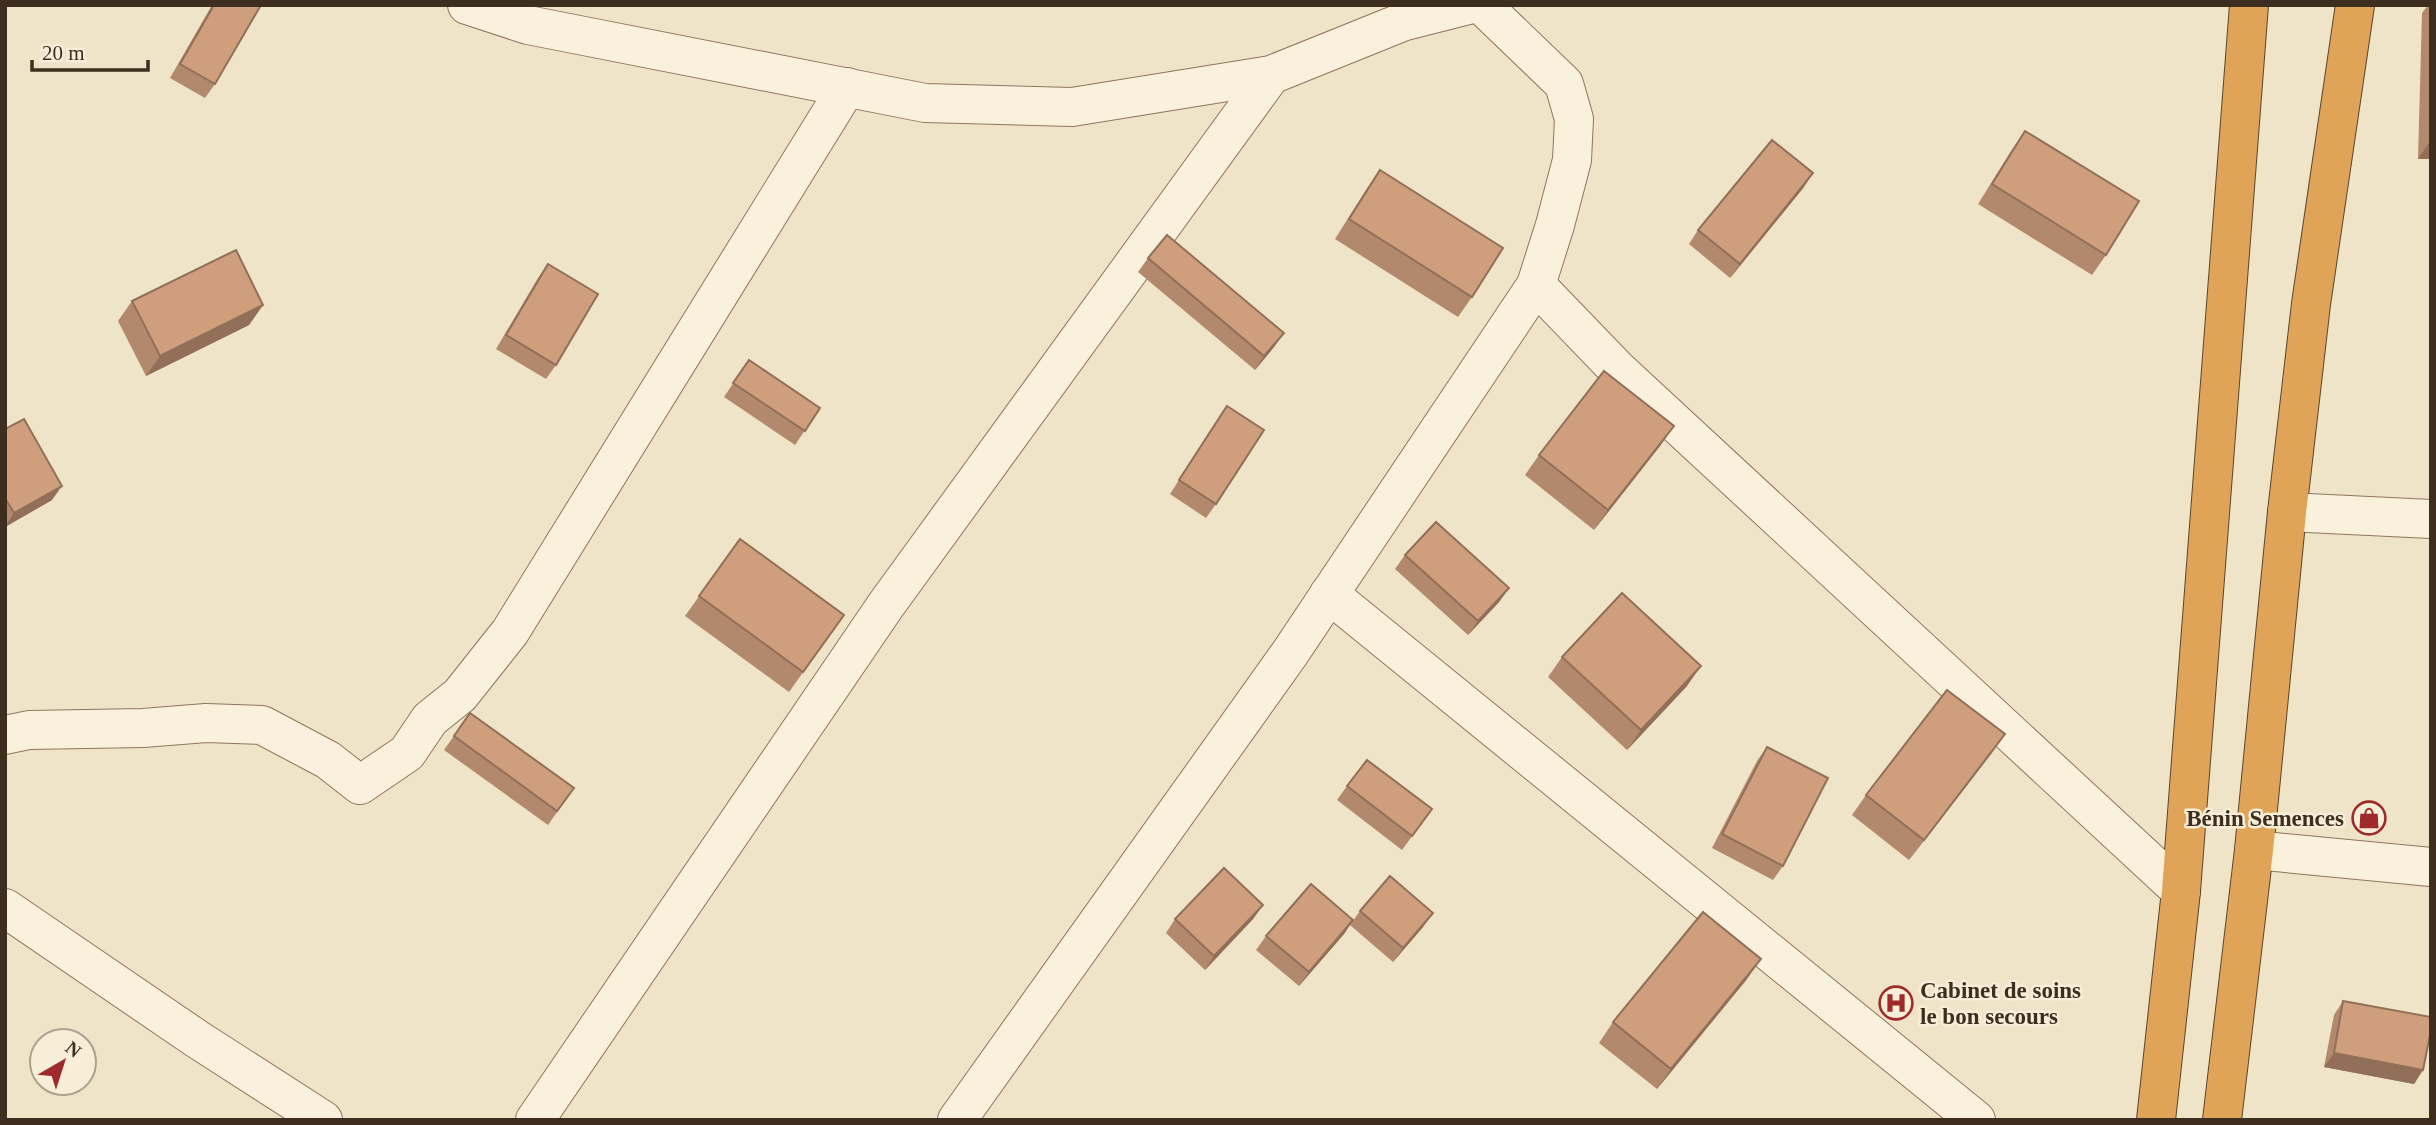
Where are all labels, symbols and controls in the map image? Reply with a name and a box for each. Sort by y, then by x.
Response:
scale bar [32,28,147,72]
text: 20 m [42,41,85,65]
shop icon: Bénin Semences [2350,799,2388,837]
place label: Bénin Semences [2186,806,2344,831]
place label: Cabinet de soins le bon secours [1920,978,2081,1029]
hospital icon: Cabinet de soins le bon secours [1877,984,1915,1022]
north arrow [28,1027,98,1097]
text: N [61,1037,86,1062]

